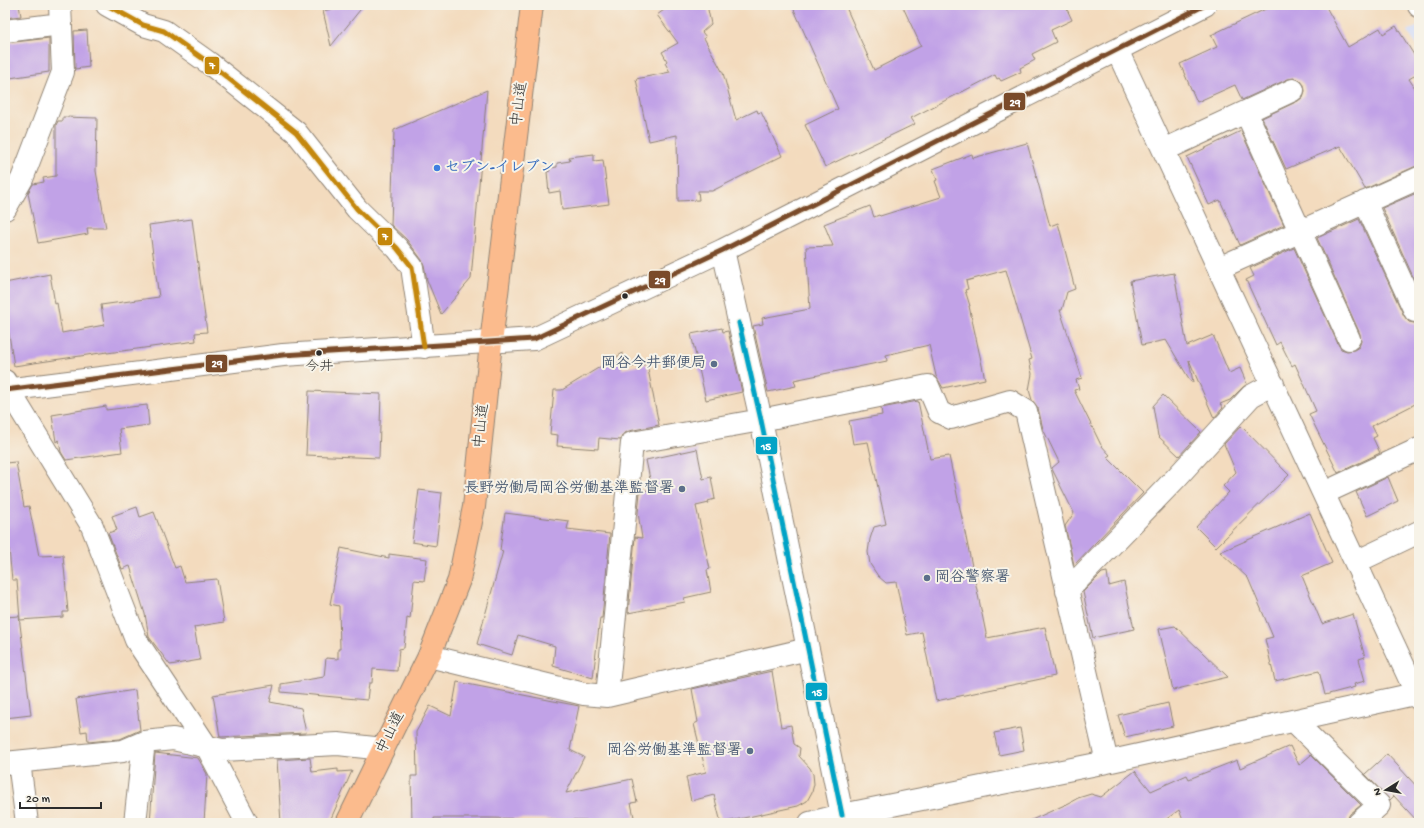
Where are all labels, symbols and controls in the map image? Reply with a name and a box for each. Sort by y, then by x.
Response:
line badge: 7 [204,56,220,75]
text: 7 [208,61,216,73]
street label: 中山道 [507,80,532,127]
line badge: 29 [1003,92,1026,111]
text: 29 [1010,98,1021,110]
place label: セブン-イレブン [445,159,555,177]
marker: セブン-イレブン [432,163,442,173]
line badge: 7 [377,227,393,246]
text: 7 [381,232,389,244]
line badge: 29 [648,270,671,289]
text: 29 [655,276,666,288]
unlabelled marker [620,291,630,301]
marker: 今井 [314,348,324,358]
line badge: 29 [205,354,228,373]
place label: 岡谷今井郵便局 [601,354,706,373]
text: 29 [212,359,223,371]
place label: 今井 [305,359,333,376]
marker: 岡谷今井郵便局 [709,359,719,369]
street label: 中山道 [470,403,493,449]
line badge: 15 [755,436,778,455]
text: 15 [760,442,771,454]
place label: 長野労働局岡谷労働基準監督署 [464,479,674,498]
marker: 長野労働局岡谷労働基準監督署 [677,484,687,494]
place label: 岡谷警察署 [935,568,1010,587]
marker: 岡谷警察署 [922,573,932,583]
line badge: 15 [805,682,828,701]
text: 15 [811,688,822,700]
street label: 中山道 [372,708,409,757]
place label: 岡谷労働基準監督署 [607,741,742,760]
marker: 岡谷労働基準監督署 [745,746,755,756]
north arrow [1366,770,1406,810]
scale bar [20,784,101,810]
text: N [1372,787,1385,796]
text: 20 m [26,793,51,807]

